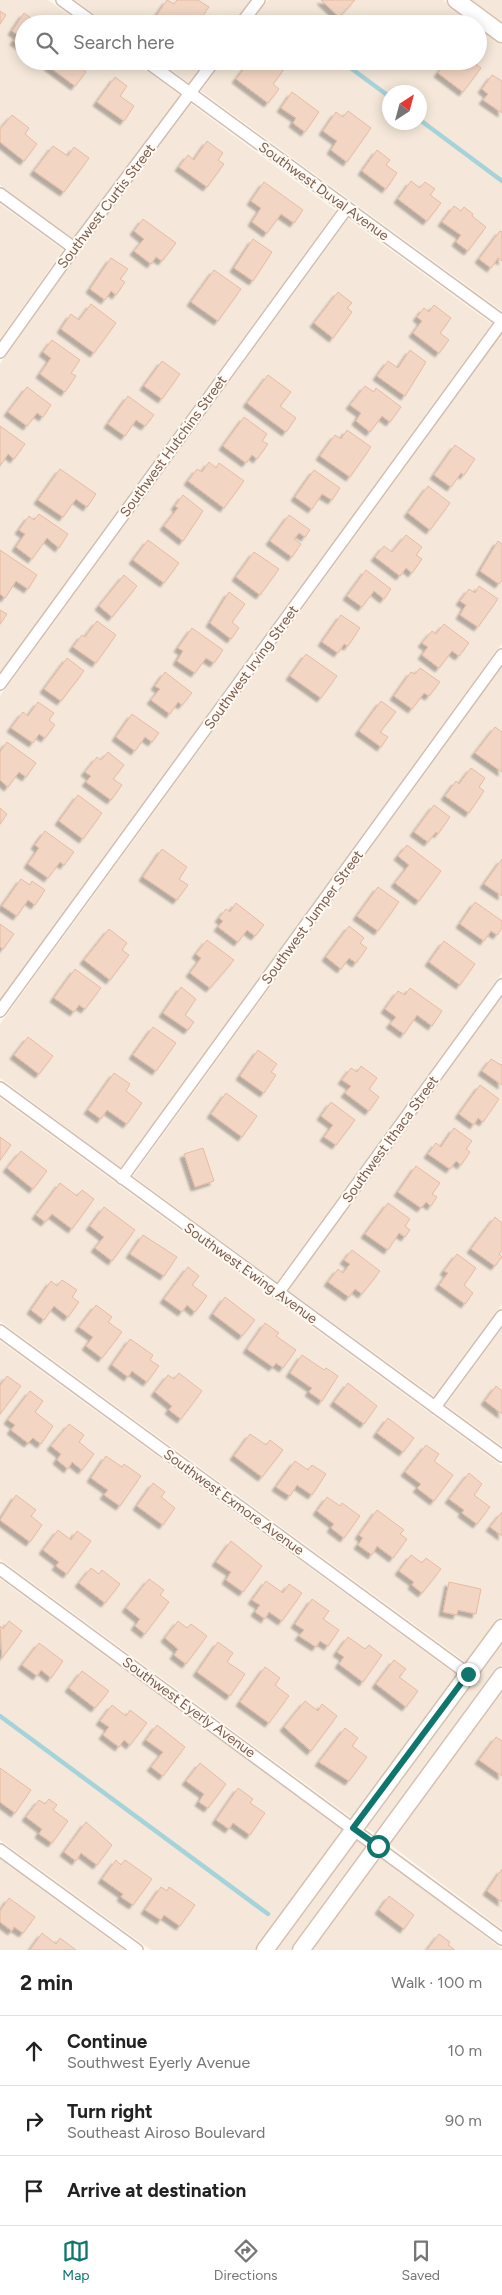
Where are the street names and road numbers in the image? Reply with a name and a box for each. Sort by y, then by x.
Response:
street label: Southwest Duval Avenue [255,138,392,245]
street label: Southwest Curtis Street [54,141,159,272]
street label: Southwest Hutchins Street [116,372,230,520]
street label: Southwest Irving Street [201,602,302,733]
street label: Southwest Jumper Street [258,847,367,988]
street label: Southwest Ithaca Street [339,1073,442,1206]
street label: Southwest Ewing Avenue [181,1219,321,1328]
street label: Southwest Exmore Avenue [160,1446,308,1559]
street label: Southwest Eyerly Avenue [119,1653,259,1762]

